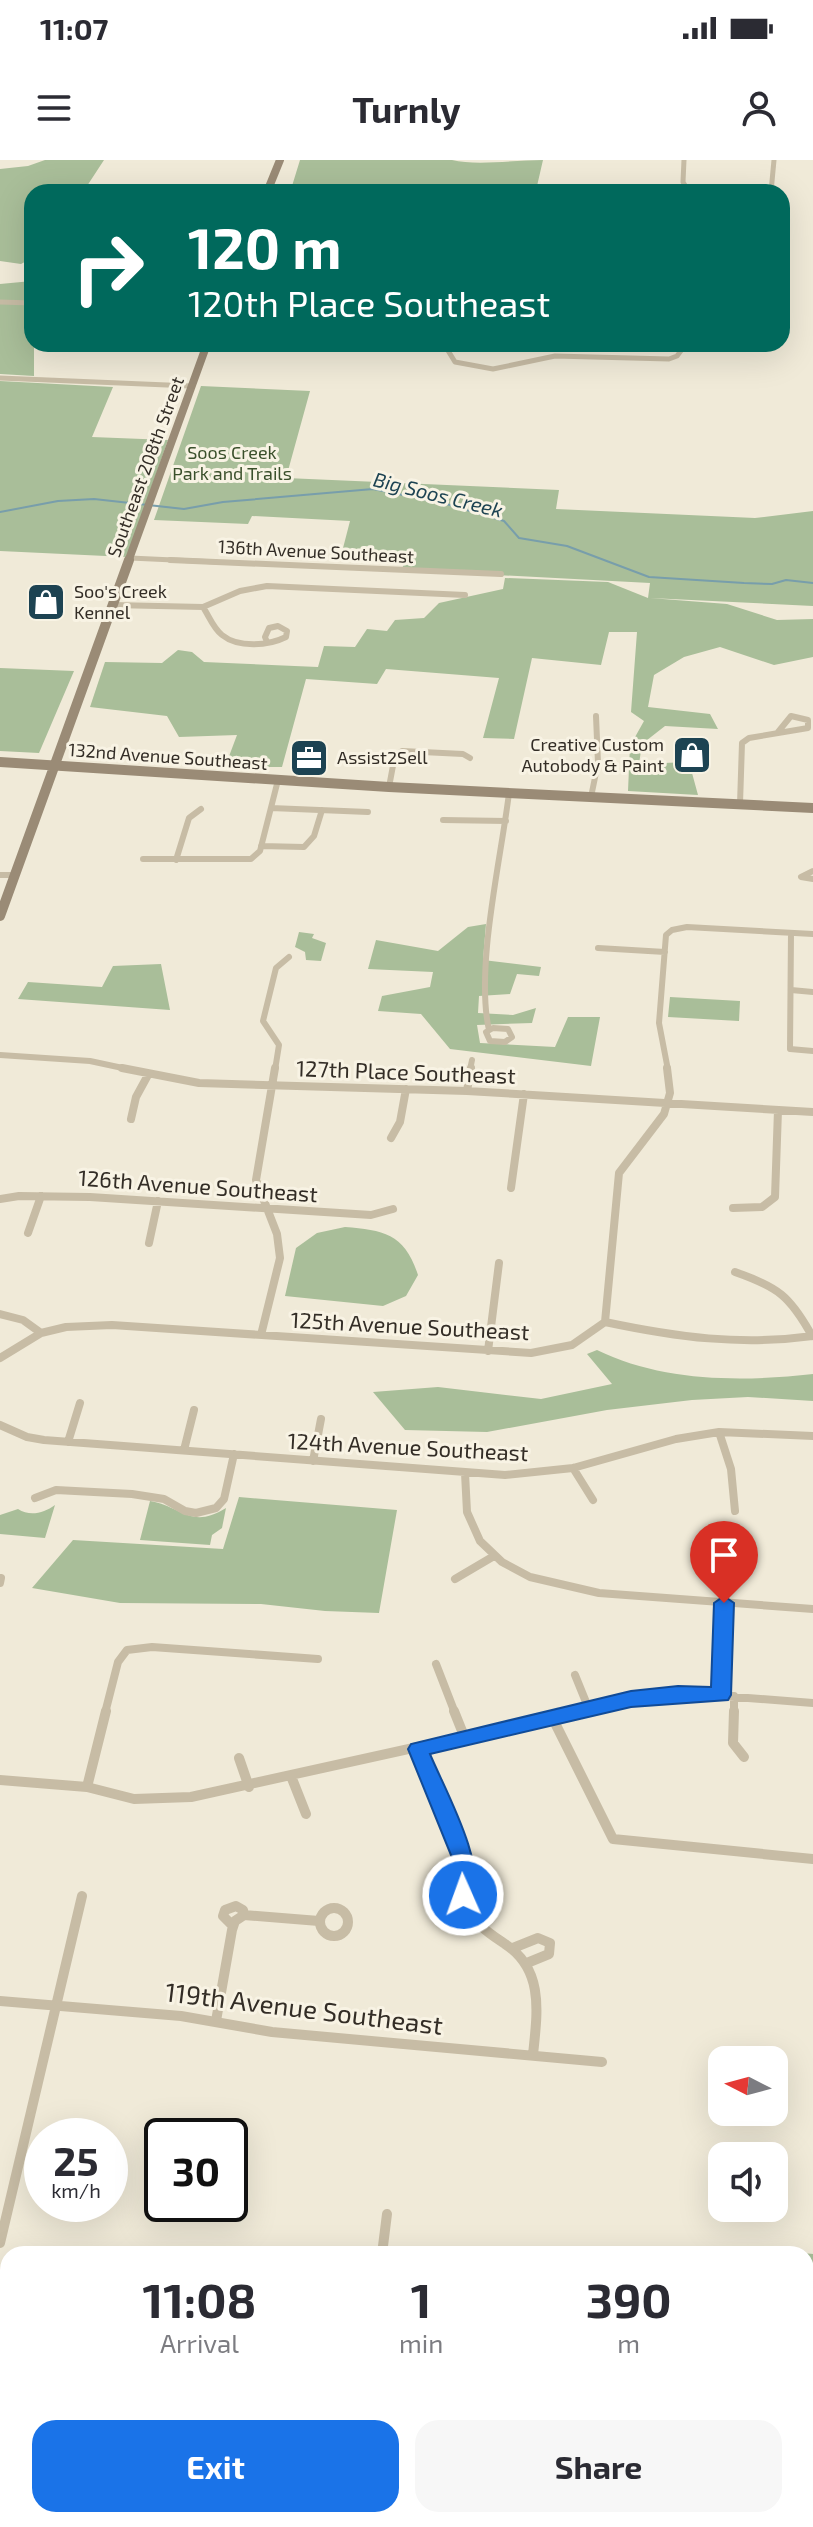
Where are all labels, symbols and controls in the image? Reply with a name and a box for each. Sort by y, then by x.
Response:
text: 11:07 [40,10,108,46]
icon: menu [32,86,76,130]
icon: person [737,86,781,130]
text: Turnly [352,87,461,130]
text: 120 m [188,213,342,280]
icon: right [56,216,160,320]
text: 120th Place Southeast [188,281,550,324]
street label: Southeast 208th Street [102,373,188,560]
park label: Soos Creek Park and Trails [172,441,292,484]
water label: Big Soos Creek [371,466,505,522]
street label: 136th Avenue Southeast [218,535,415,567]
place label: Soo's Creek Kennel [74,580,167,623]
shop icon: Soo's Creek Kennel [25,581,67,623]
place label: Creative Custom Autobody & Paint [521,733,664,776]
shop icon: Creative Custom Autobody & Paint [671,734,713,776]
office icon: Assist2Sell [288,737,330,779]
street label: 132nd Avenue Southeast [68,738,268,774]
place label: Assist2Sell [337,746,428,768]
street label: 127th Place Southeast [296,1054,516,1088]
street label: 126th Avenue Southeast [78,1164,319,1206]
street label: 125th Avenue Southeast [290,1306,530,1344]
street label: 124th Avenue Southeast [287,1427,529,1465]
pin [690,1521,758,1603]
icon: arrive [702,1533,746,1577]
position arrow [421,1853,505,1937]
street label: 119th Avenue Southeast [164,1975,445,2040]
north arrow [708,2046,788,2126]
map controls [708,2046,788,2222]
speed limit sign: 30 [144,2118,248,2222]
text: 25 [53,2136,99,2184]
button: sound [708,2142,788,2222]
text: km/h [51,2178,101,2202]
text: 11:08 [142,2270,256,2328]
text: 1 [411,2270,431,2328]
text: 390 [586,2270,672,2328]
text: Arrival [160,2327,239,2358]
text: min [399,2327,443,2358]
text: m [617,2327,640,2358]
button: Exit [32,2420,399,2512]
button: Share [415,2420,782,2512]

